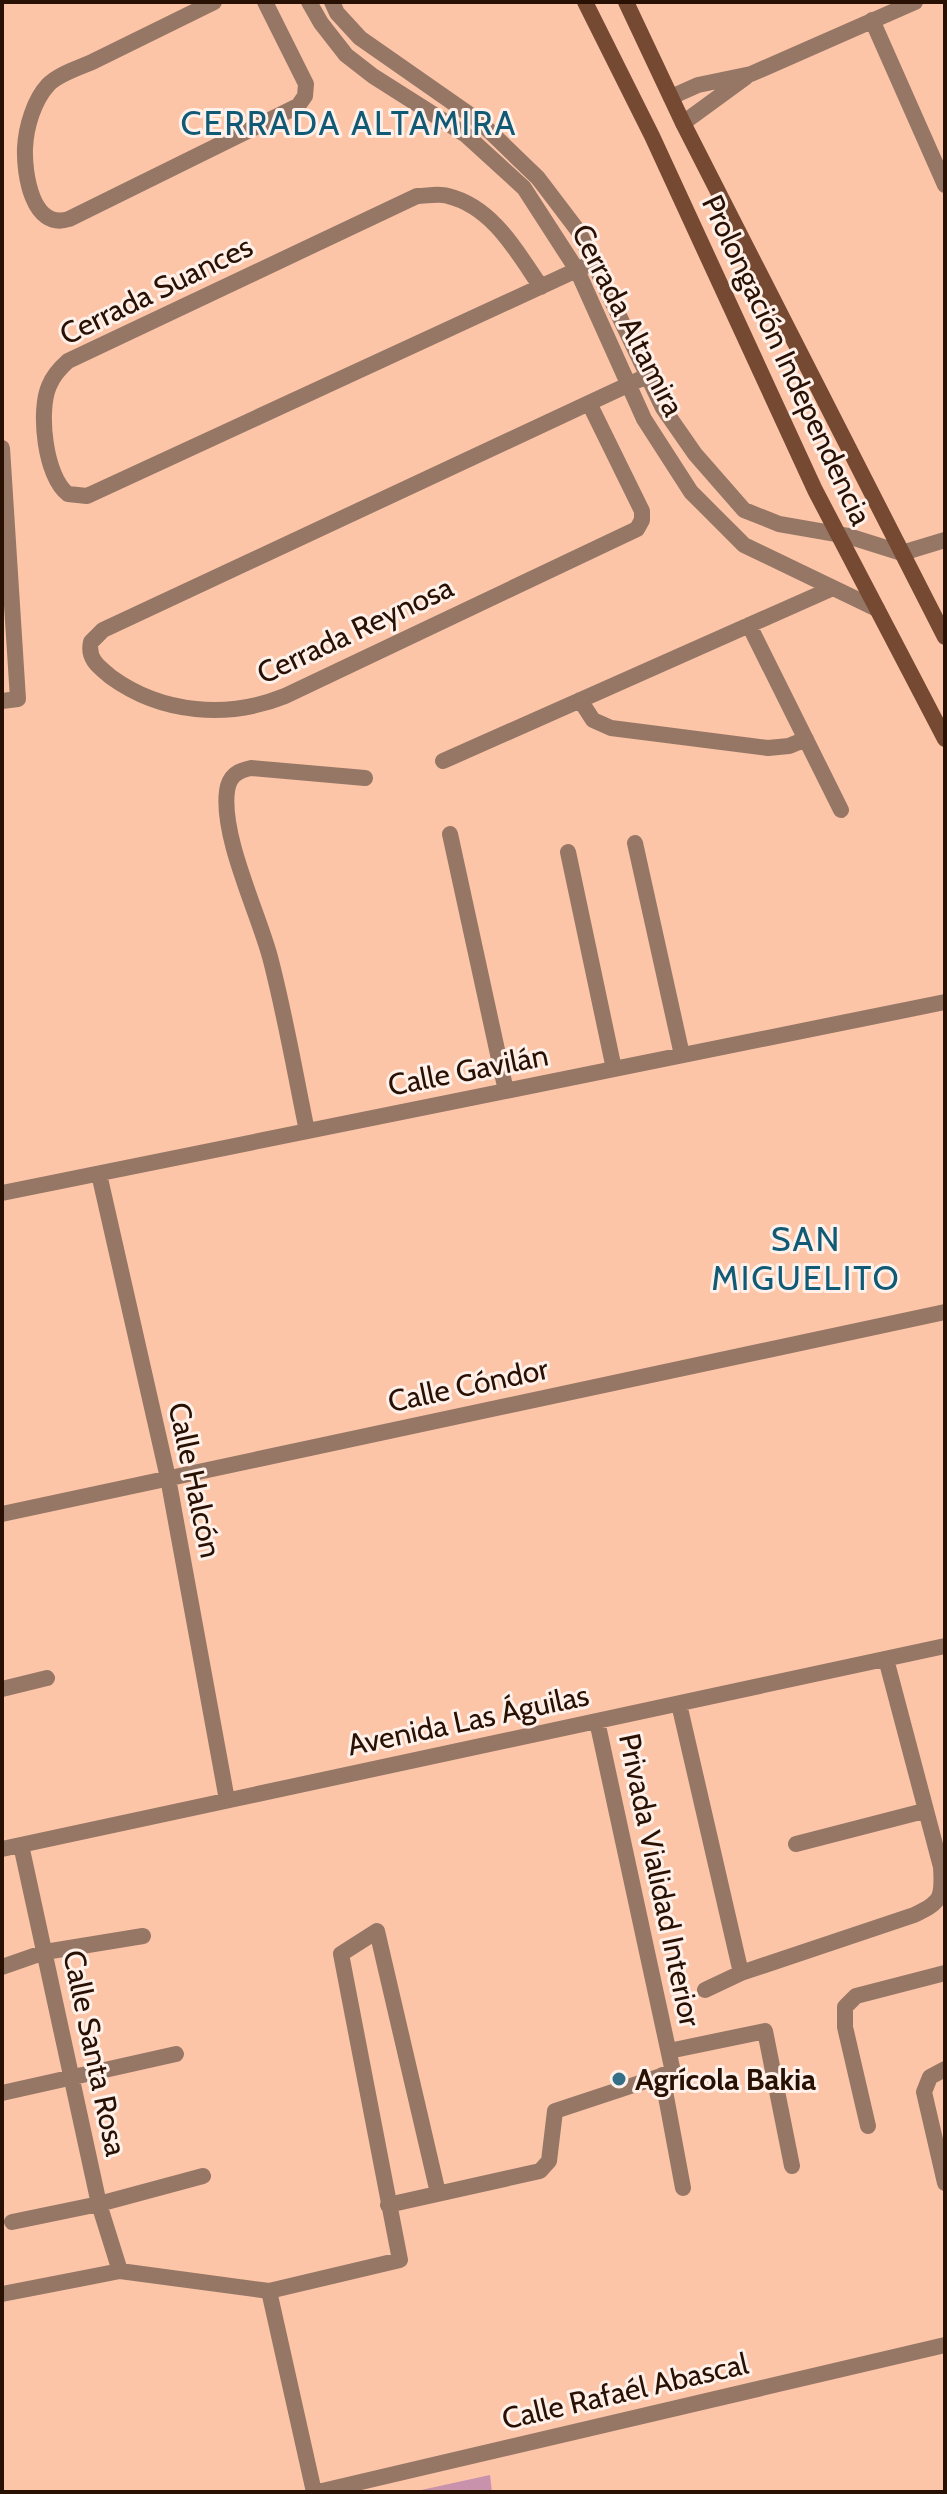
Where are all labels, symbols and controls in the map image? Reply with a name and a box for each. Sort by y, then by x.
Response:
district label: CERRADA ALTAMIRA [180,102,518,144]
street label: Prolongación Independencia [694,189,880,532]
street label: Cerrada Altamira [564,218,693,423]
street label: Cerrada Suances [54,227,258,353]
street label: Cerrada Reynosa [251,568,460,692]
street label: Calle Gavilán [385,1036,551,1104]
district label: SAN MIGUELITO [711,1218,901,1299]
street label: Calle Cóndor [384,1350,552,1420]
street label: Calle Halcón [160,1399,230,1561]
street label: Avenida Las Águilas [344,1676,592,1764]
street label: Privada Vialidad Interior [611,1730,709,2031]
street label: Calle Santa Rosa [55,1947,135,2160]
place label: Agrícola Bakia [635,2061,816,2098]
marker: Agrícola Bakia [610,2070,628,2088]
street label: Calle Rafaél Abascal [498,2345,752,2437]

